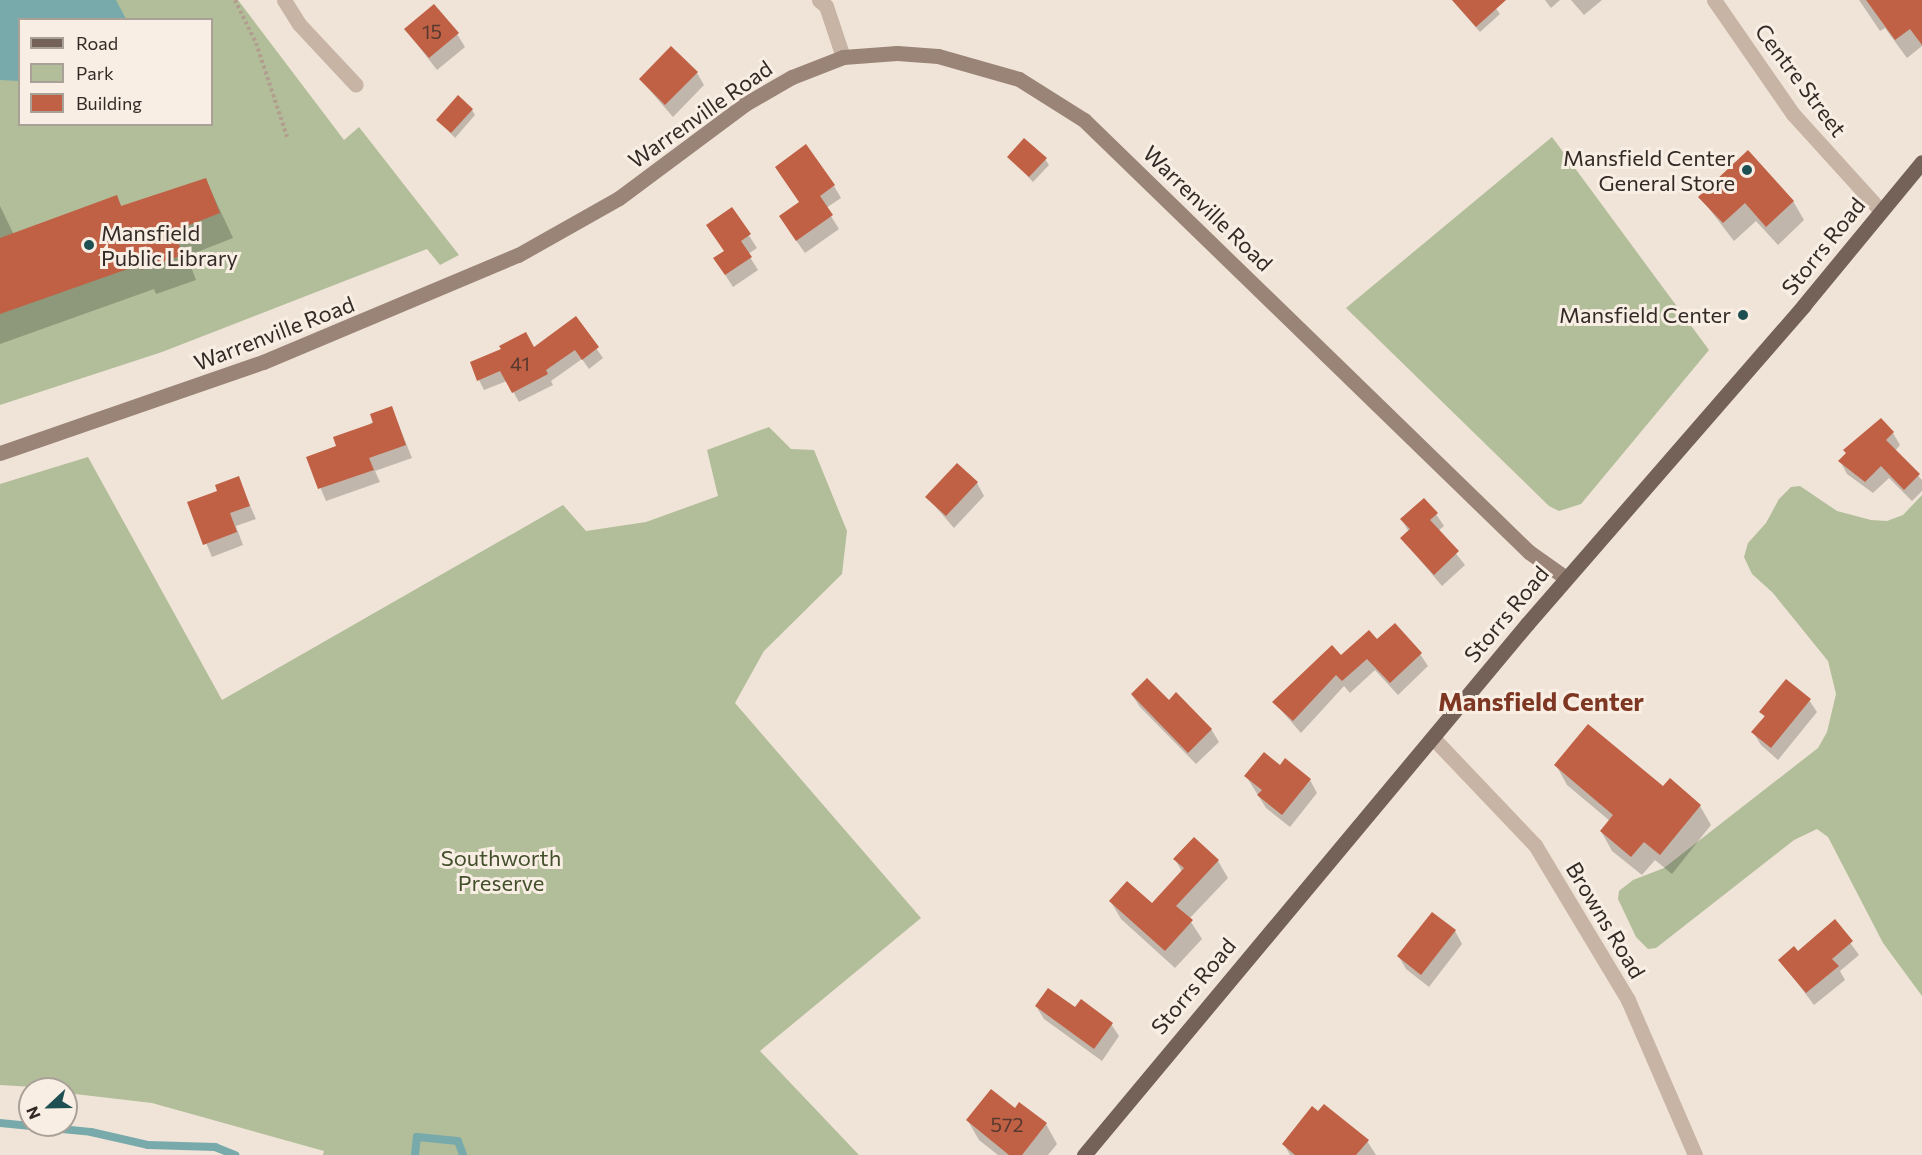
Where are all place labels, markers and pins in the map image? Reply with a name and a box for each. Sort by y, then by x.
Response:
place label: Mansfield Center General Store [1563,144,1735,196]
marker: Mansfield Center General Store [1740,163,1754,177]
place label: Mansfield Public Library [101,219,238,270]
marker: Mansfield Public Library [82,238,96,252]
place label: Mansfield Center [1559,302,1731,328]
marker: Mansfield Center [1736,308,1750,322]

